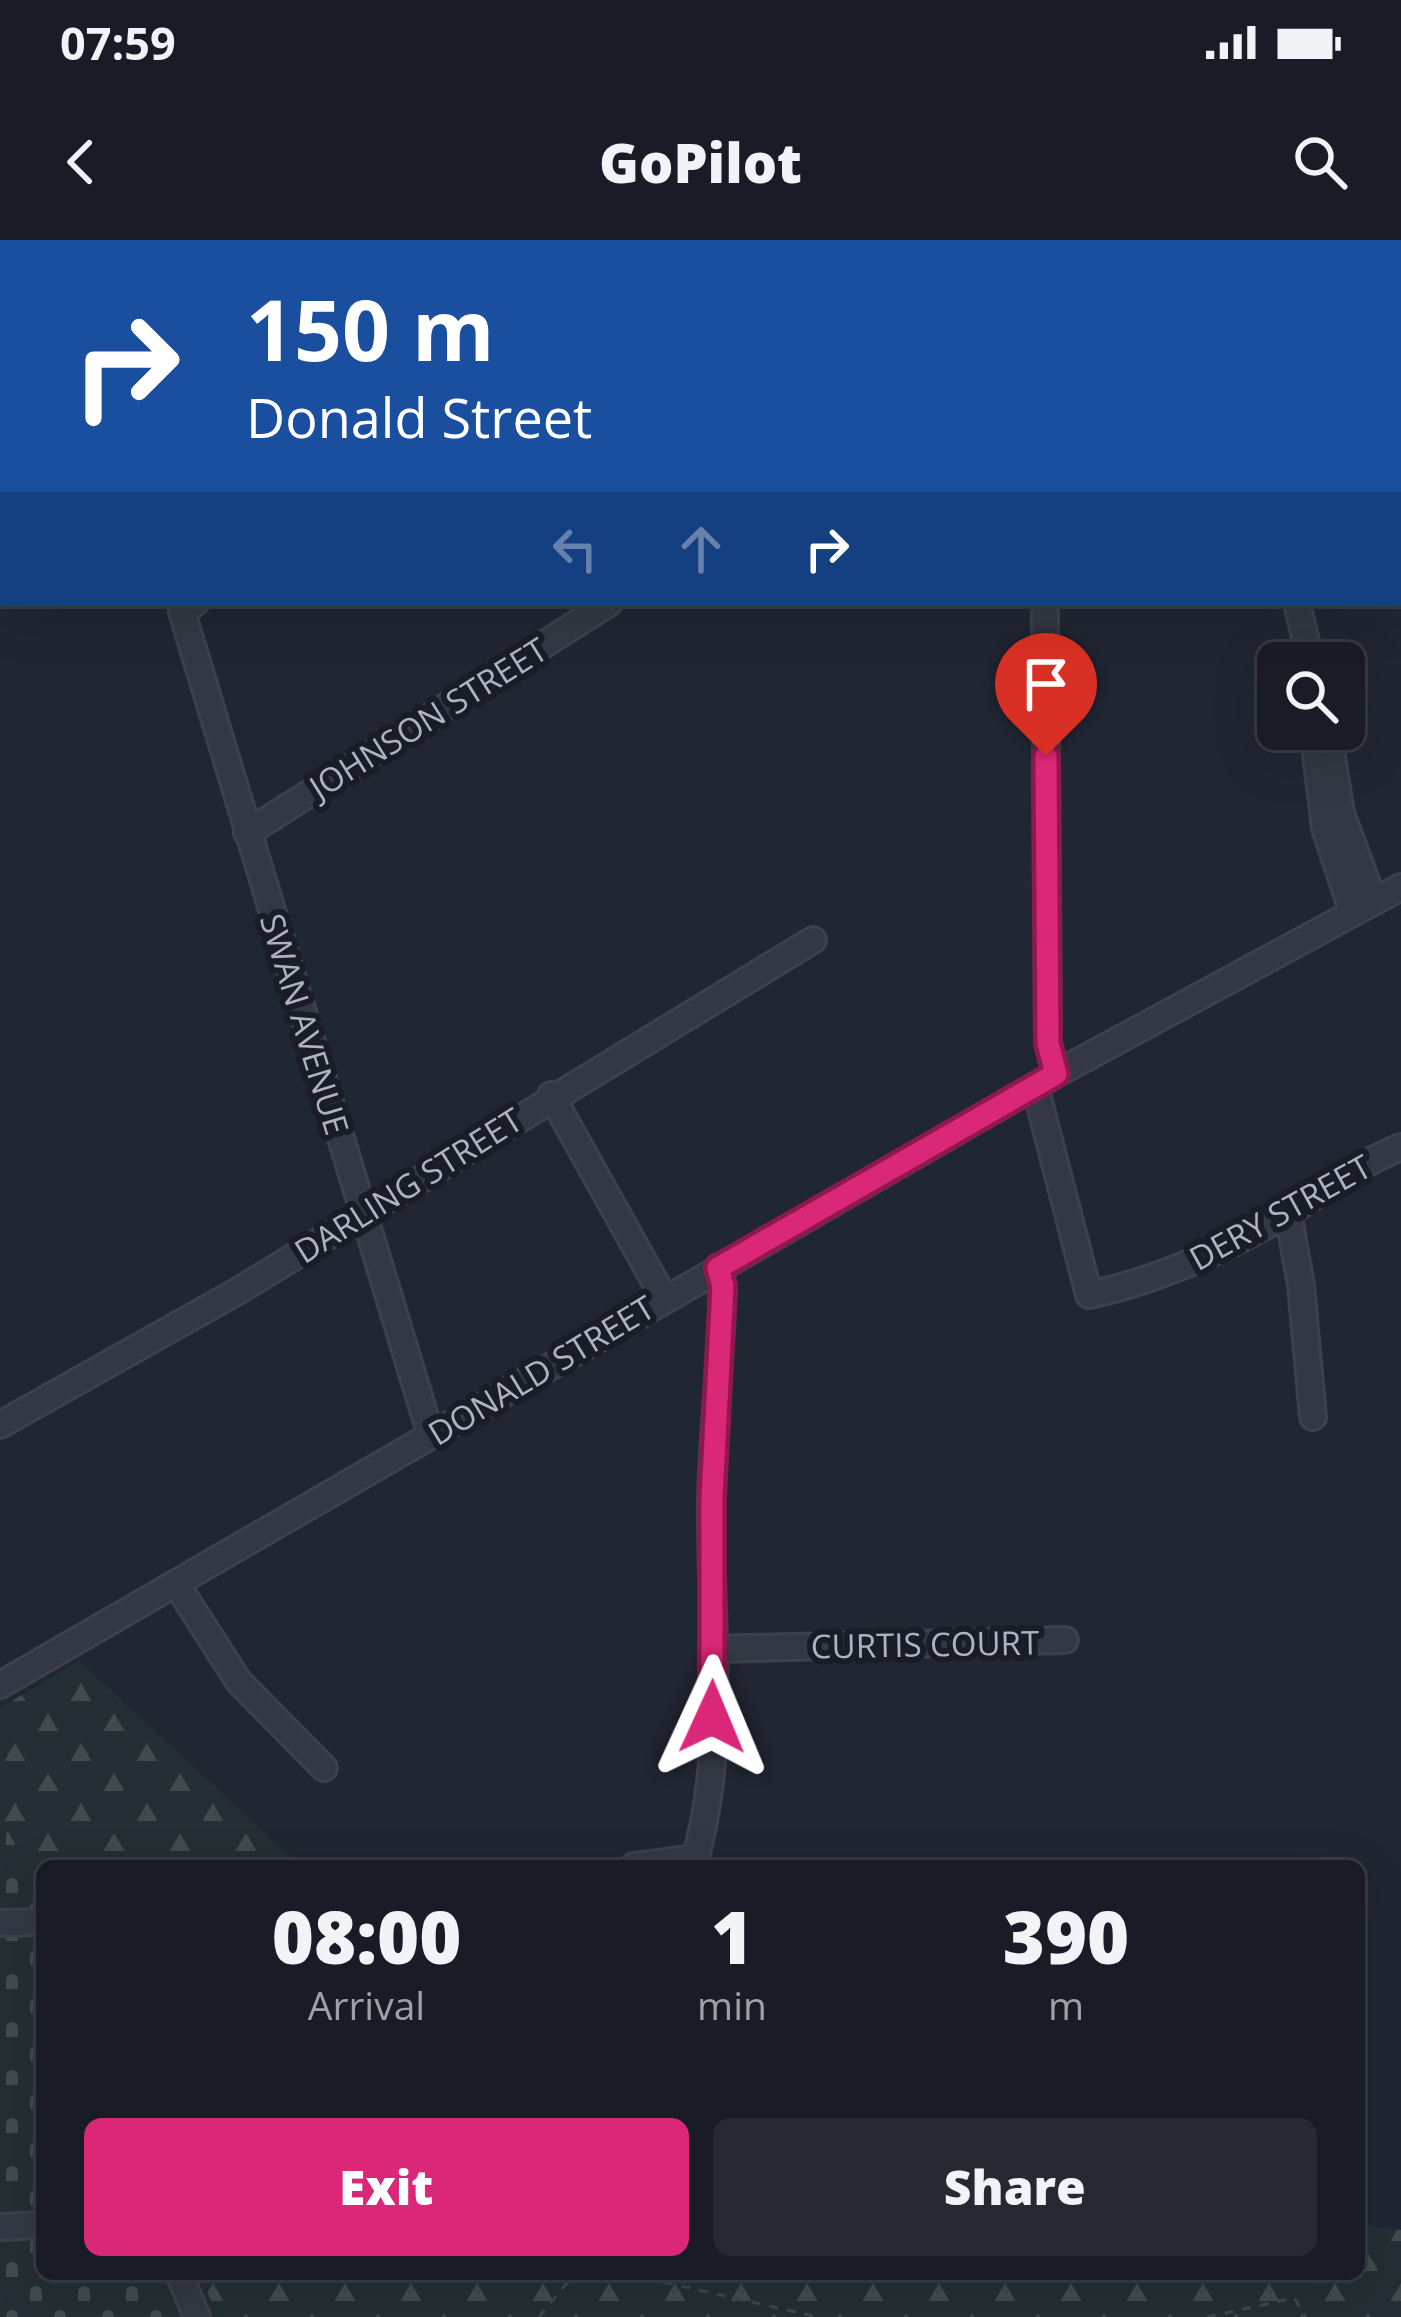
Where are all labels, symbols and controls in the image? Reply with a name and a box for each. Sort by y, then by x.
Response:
text: 07:59 [60,12,176,73]
text: GoPilot [599,125,802,199]
icon: back [48,129,114,195]
icon: search [1287,129,1353,195]
text: 150 m [246,271,494,386]
icon: right [48,288,204,444]
text: Donald Street [246,380,592,454]
icon: left [542,516,608,582]
icon: ahead [668,516,734,582]
icon: right [794,516,860,582]
street label: JOHNSON STREET [298,627,555,811]
pin [995,633,1097,756]
map controls [1257,642,1365,750]
button: search [1257,642,1365,750]
icon: arrive [1013,651,1079,717]
street label: SWAN AVENUE [250,908,360,1140]
street label: DARLING STREET [286,1097,530,1273]
street label: DERY STREET [1181,1144,1379,1280]
street label: DONALD STREET [419,1285,663,1455]
street label: CURTIS COURT [810,1620,1040,1668]
position arrow [649,1654,775,1780]
text: 08:00 [272,1887,461,1985]
text: 1 [711,1887,753,1985]
text: 390 [1003,1887,1129,1985]
text: Arrival [308,1978,425,2031]
text: min [697,1978,767,2031]
text: m [1048,1978,1084,2031]
button: Exit [84,2118,689,2256]
button: Share [713,2118,1317,2256]

